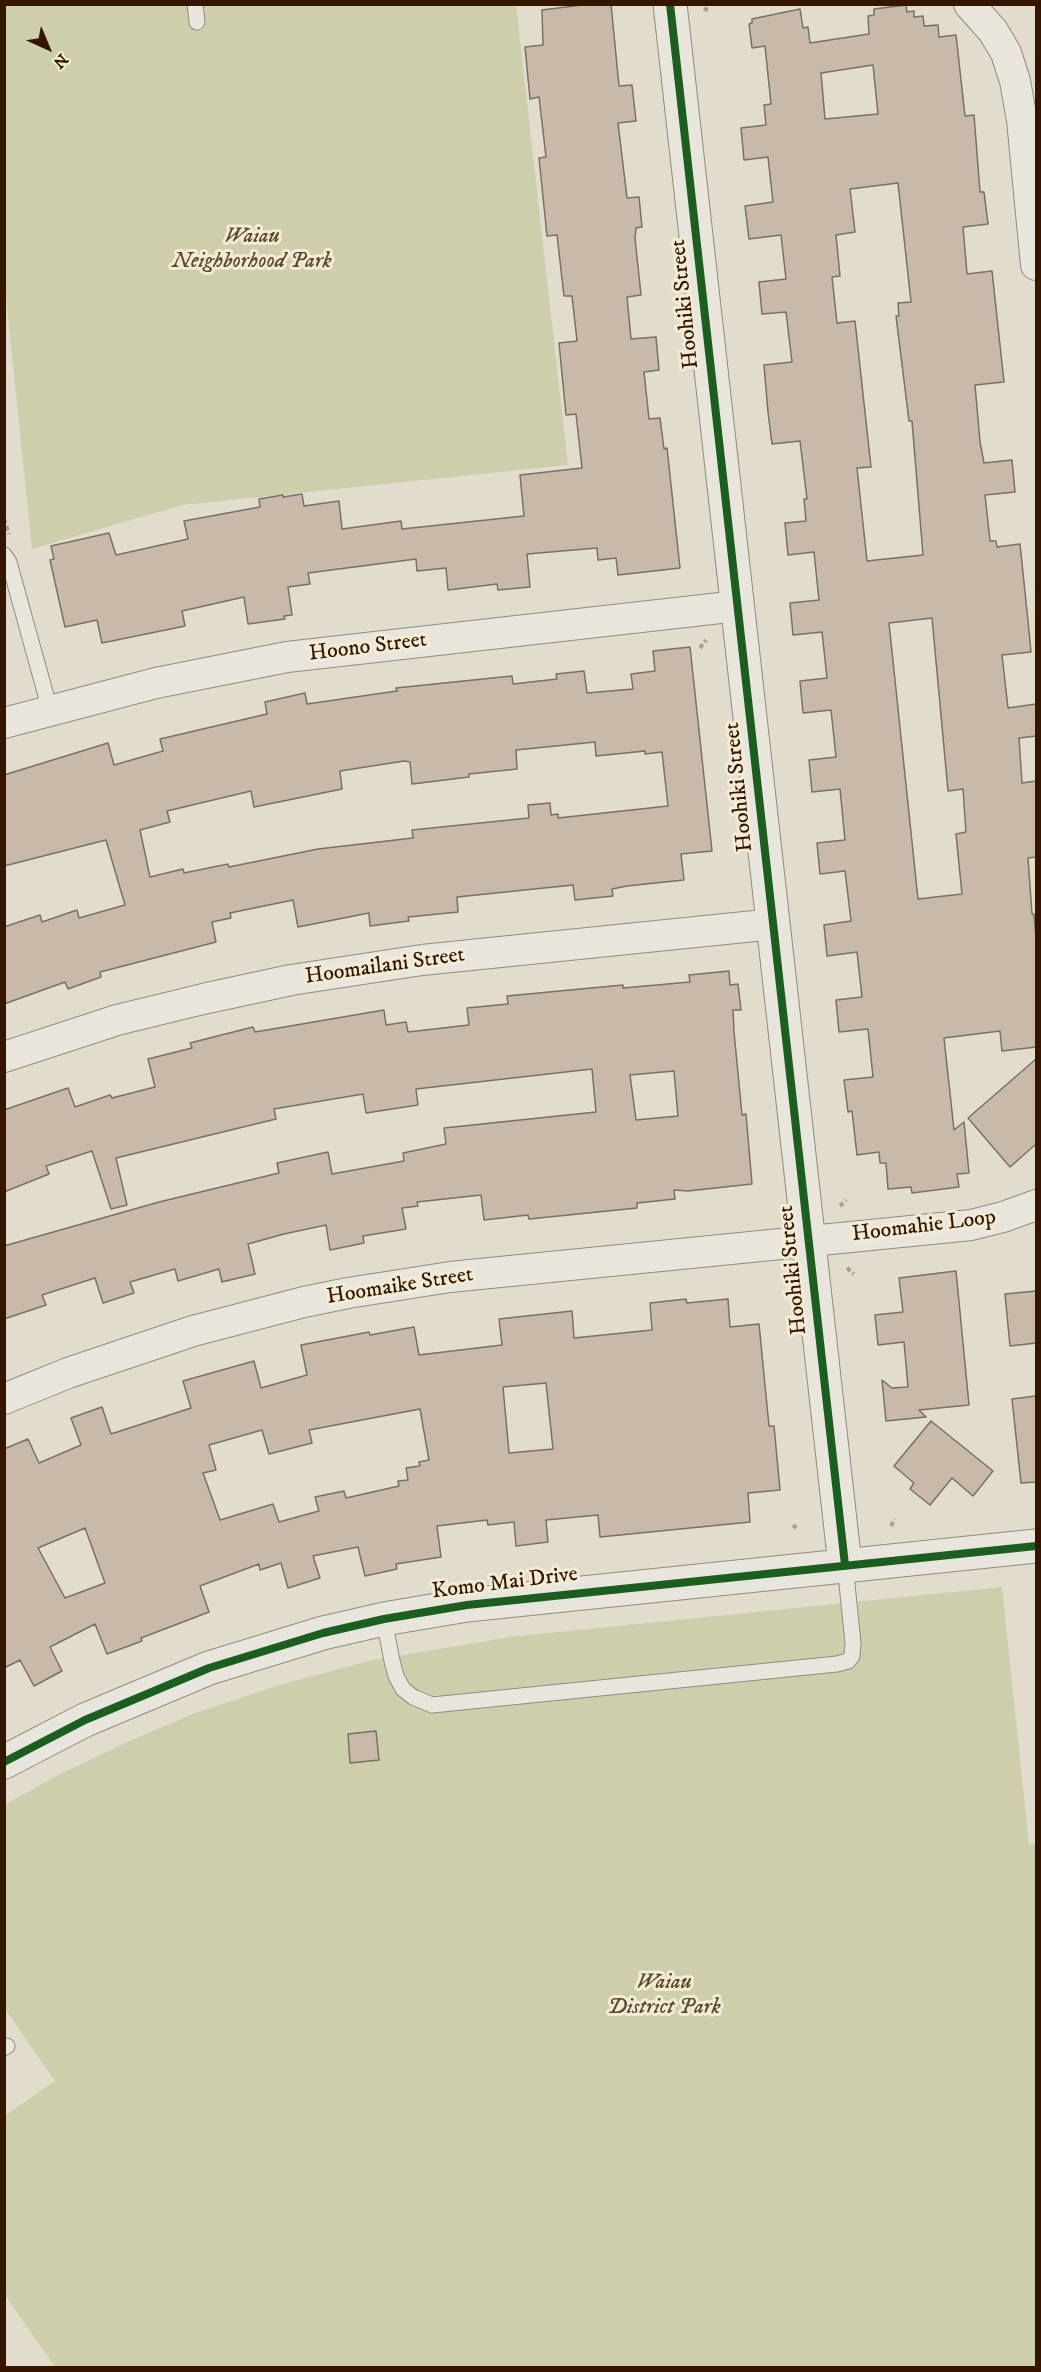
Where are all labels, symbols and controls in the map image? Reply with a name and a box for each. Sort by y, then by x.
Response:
north arrow [18,18,78,78]
text: N [49,49,72,73]
park label: Waiau Neighborhood Park [172,224,332,276]
street label: Hoohiki Street [666,238,706,370]
street label: Hoono Street [308,628,428,668]
street label: Hoohiki Street [720,721,760,853]
street label: Hoomailani Street [303,943,467,991]
street label: Hoohiki Street [774,1204,814,1336]
street label: Hoomahie Loop [851,1205,997,1249]
street label: Hoomaike Street [325,1262,475,1312]
street label: Komo Mai Drive [431,1562,579,1606]
park label: Waiau District Park [607,1970,721,2022]

